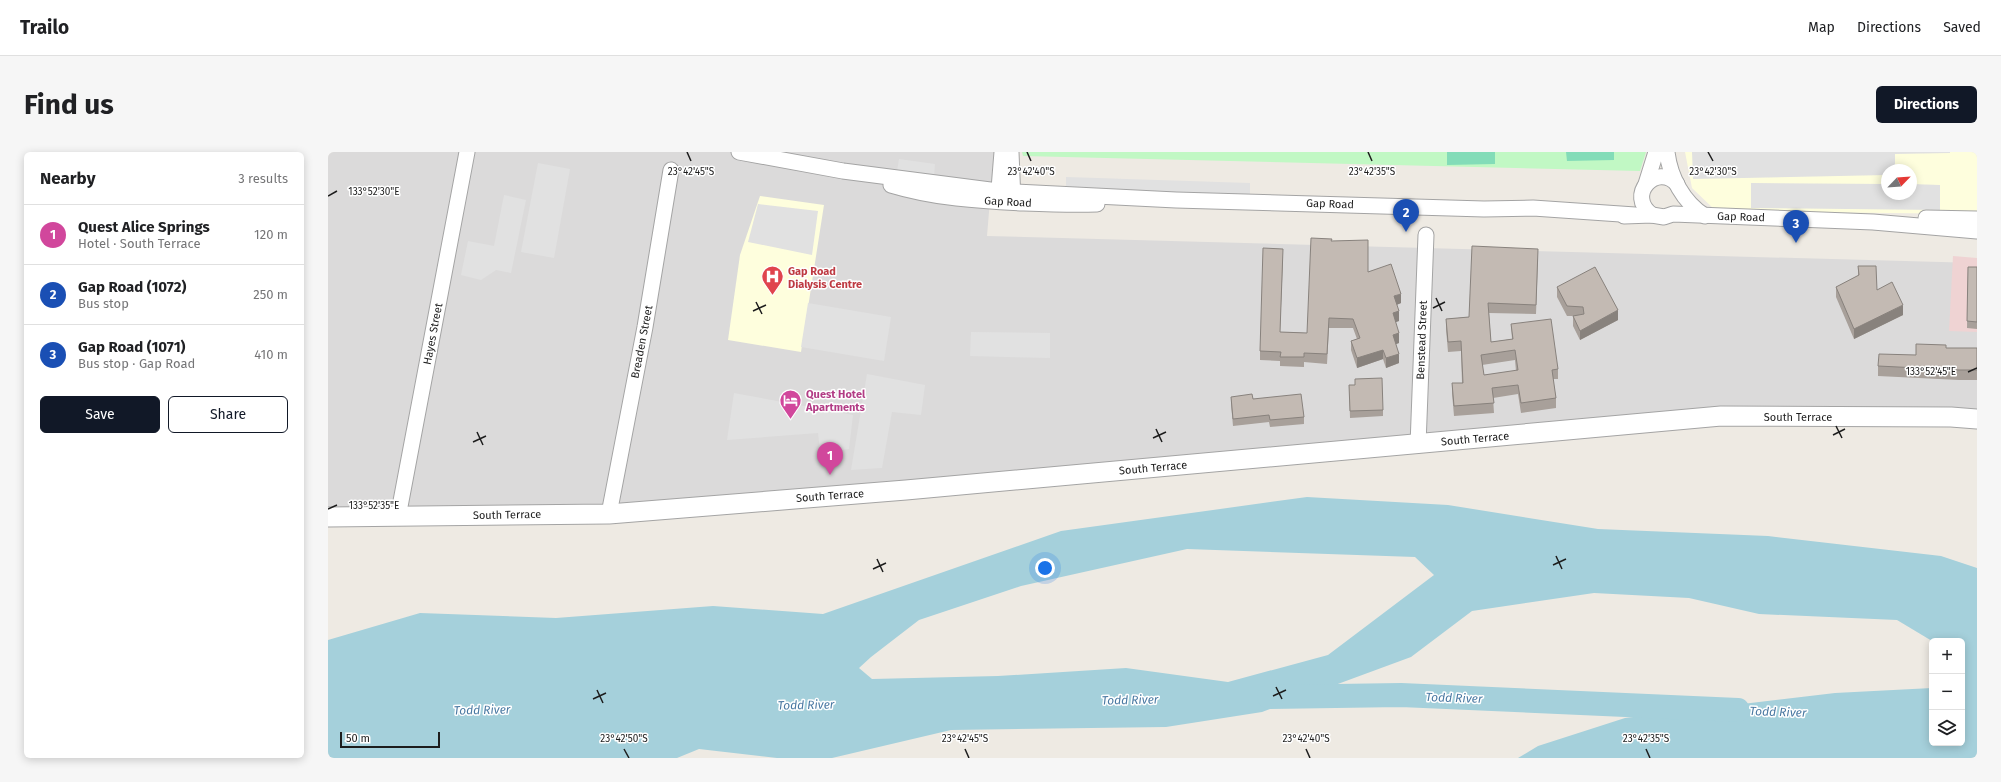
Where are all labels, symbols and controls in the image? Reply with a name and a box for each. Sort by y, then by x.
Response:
text: Trailo [20,16,69,39]
text: Map [1808,19,1835,36]
text: Directions [1857,19,1921,36]
text: Saved [1943,19,1981,36]
button: Directions [1876,86,1977,123]
text: Find us [24,88,114,121]
north arrow [1881,164,1917,200]
text: 23°42'45"S [668,166,715,178]
text: 23°42'40"S [1007,166,1055,178]
text: 23°42'35"S [1349,166,1396,178]
text: 23°42'30"S [1689,166,1737,178]
text: Nearby [40,168,95,189]
text: 3 results [238,171,288,186]
text: 133°52'30"E [348,186,400,198]
street label: Gap Road [984,194,1032,210]
street label: Gap Road [1306,197,1354,211]
pin: 2 [1393,199,1419,232]
street label: Gap Road [1717,210,1765,224]
pin: 3 [1783,210,1809,243]
text: Quest Alice Springs [78,218,210,236]
text: 1 [50,227,56,242]
text: 120 m [254,227,288,242]
text: Hotel · South Terrace [78,236,201,251]
hospital icon: Gap Road Dialysis Centre [759,264,785,297]
place label: Gap Road Dialysis Centre [788,265,862,291]
text: Gap Road (1072) [78,278,186,296]
text: 2 [50,287,56,302]
text: 250 m [253,287,288,302]
text: Bus stop [78,296,129,311]
street label: Benstead Street [1414,300,1430,380]
street label: Hayes Street [421,302,445,366]
street label: Breaden Street [629,304,655,380]
text: Gap Road (1071) [78,338,186,356]
text: 3 [50,347,56,362]
text: 410 m [254,347,288,362]
text: Bus stop · Gap Road [78,356,195,371]
text: 133°52'45"E [1906,366,1956,378]
hotel icon: Quest Hotel Apartments [778,387,804,420]
place label: Quest Hotel Apartments [805,388,866,414]
button: Save [40,396,160,433]
button: Share [168,396,288,433]
street label: South Terrace [1764,411,1832,424]
street label: South Terrace [1440,430,1510,448]
pin: 1 [817,442,843,475]
street label: South Terrace [1118,459,1188,477]
street label: South Terrace [795,487,865,505]
text: 133°52'35"E [349,500,399,512]
street label: South Terrace [473,508,541,522]
your location [1035,558,1055,578]
map controls [1929,638,1965,746]
button: + [1929,638,1965,674]
button: − [1929,674,1965,710]
water label: Todd River [1425,690,1483,706]
water label: Todd River [1102,692,1159,707]
water label: Todd River [778,697,835,712]
water label: Todd River [454,702,511,717]
water label: Todd River [1749,704,1807,720]
button: layers [1929,710,1965,746]
scale bar [340,730,440,749]
text: 50 m [346,732,370,745]
text: 23°42'50"S [600,733,648,745]
text: 23°42'45"S [942,733,989,745]
text: 23°42'40"S [1282,733,1330,745]
text: 23°42'35"S [1623,733,1670,745]

